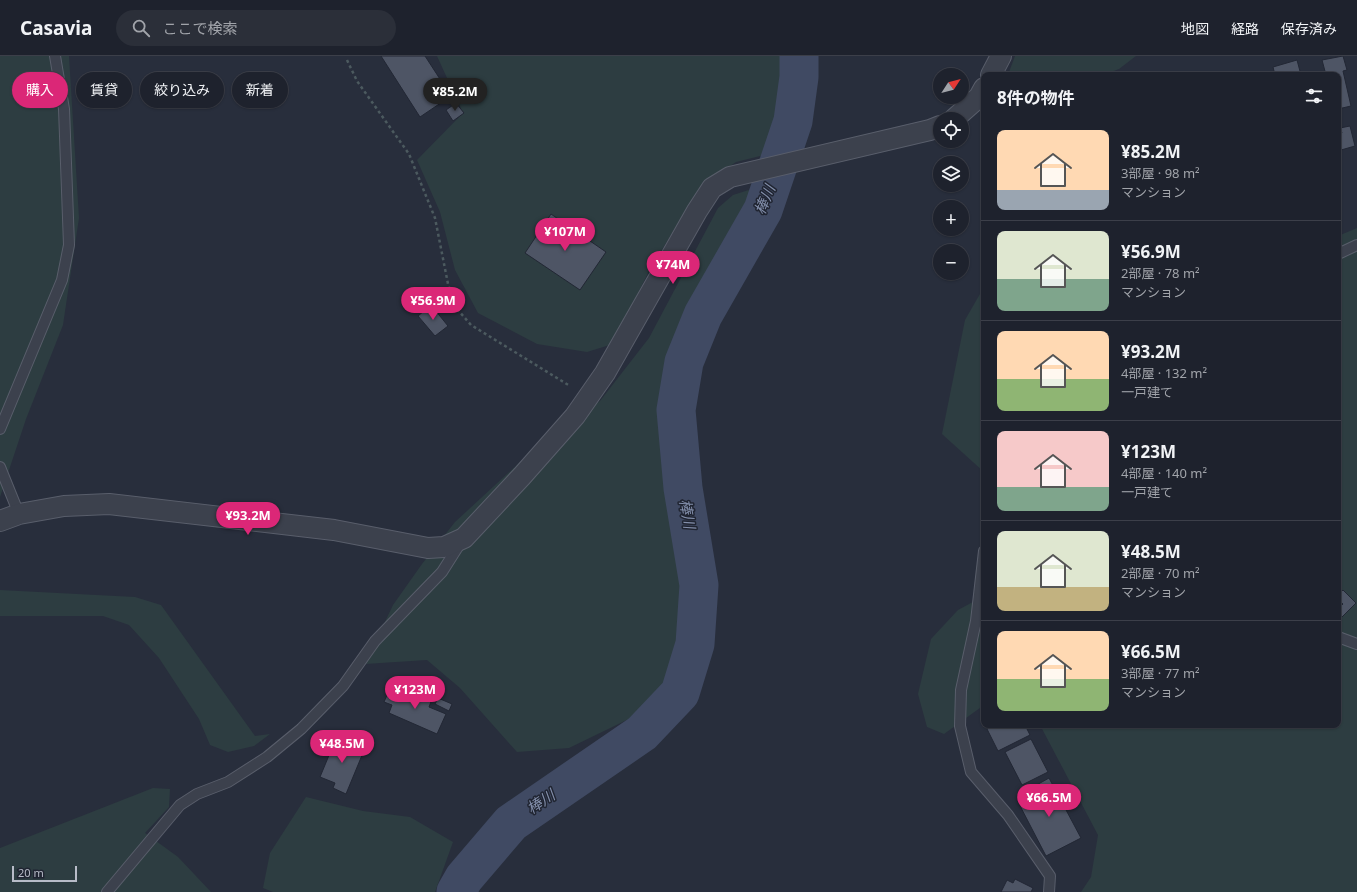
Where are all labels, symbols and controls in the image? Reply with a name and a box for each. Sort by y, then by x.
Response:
search box [116,10,396,46]
text: Casavia [20,15,92,41]
icon: search [130,17,152,39]
text: ここで検索 [162,18,237,38]
text: 地図 [1181,19,1209,38]
text: 経路 [1231,19,1259,38]
text: 保存済み [1281,19,1337,38]
north arrow [933,68,969,104]
map controls [933,68,969,280]
chip: 購入 [12,72,68,108]
chip: 賃貸 [76,72,132,108]
chip: 絞り込み [140,72,224,108]
chip: 新着 [232,72,288,108]
pin: ¥85.2M [422,78,488,112]
text: ¥85.2M [432,82,478,100]
icon: filters [1303,85,1325,107]
text: 8件の物件 [997,86,1075,109]
button: locate [933,112,969,148]
text: ¥85.2M [1121,140,1181,163]
icon: home [1029,146,1077,194]
button: layers [933,156,969,192]
text: 3部屋 · 98 m² [1121,164,1200,182]
water label: 棒川 [749,180,780,217]
text: マンション [1121,183,1186,201]
button: + [933,200,969,236]
pin: ¥107M [537,218,593,252]
text: ¥107M [544,222,586,240]
text: ¥56.9M [1121,240,1181,263]
button: − [933,244,969,280]
icon: home [1029,247,1077,295]
pin: ¥74M [649,251,697,285]
text: ¥74M [656,255,690,273]
text: 2部屋 · 78 m² [1121,264,1200,282]
text: マンション [1121,283,1186,301]
pin: ¥56.9M [400,287,466,321]
text: ¥56.9M [410,291,456,309]
text: ¥93.2M [1121,340,1181,363]
icon: home [1029,347,1077,395]
text: 4部屋 · 132 m² [1121,364,1207,382]
text: 一戸建て [1121,383,1173,401]
text: ¥123M [1121,440,1176,463]
icon: home [1029,447,1077,495]
text: 4部屋 · 140 m² [1121,464,1207,482]
text: 一戸建て [1121,483,1173,501]
water label: 棒川 [676,497,701,532]
pin: ¥93.2M [215,502,281,536]
text: ¥93.2M [225,506,271,524]
text: ¥48.5M [1121,540,1181,563]
icon: home [1029,547,1077,595]
text: 2部屋 · 70 m² [1121,564,1200,582]
text: マンション [1121,583,1186,601]
text: ¥66.5M [1121,640,1181,663]
icon: home [1029,647,1077,695]
text: 3部屋 · 77 m² [1121,664,1200,682]
pin: ¥123M [387,676,443,710]
text: ¥123M [394,680,436,698]
text: マンション [1121,683,1186,701]
pin: ¥48.5M [309,730,375,764]
text: ¥48.5M [319,734,365,752]
water label: 棒川 [522,783,560,818]
pin: ¥66.5M [1016,784,1082,818]
text: ¥66.5M [1026,788,1072,806]
scale bar [12,864,77,883]
text: 20 m [18,865,44,880]

